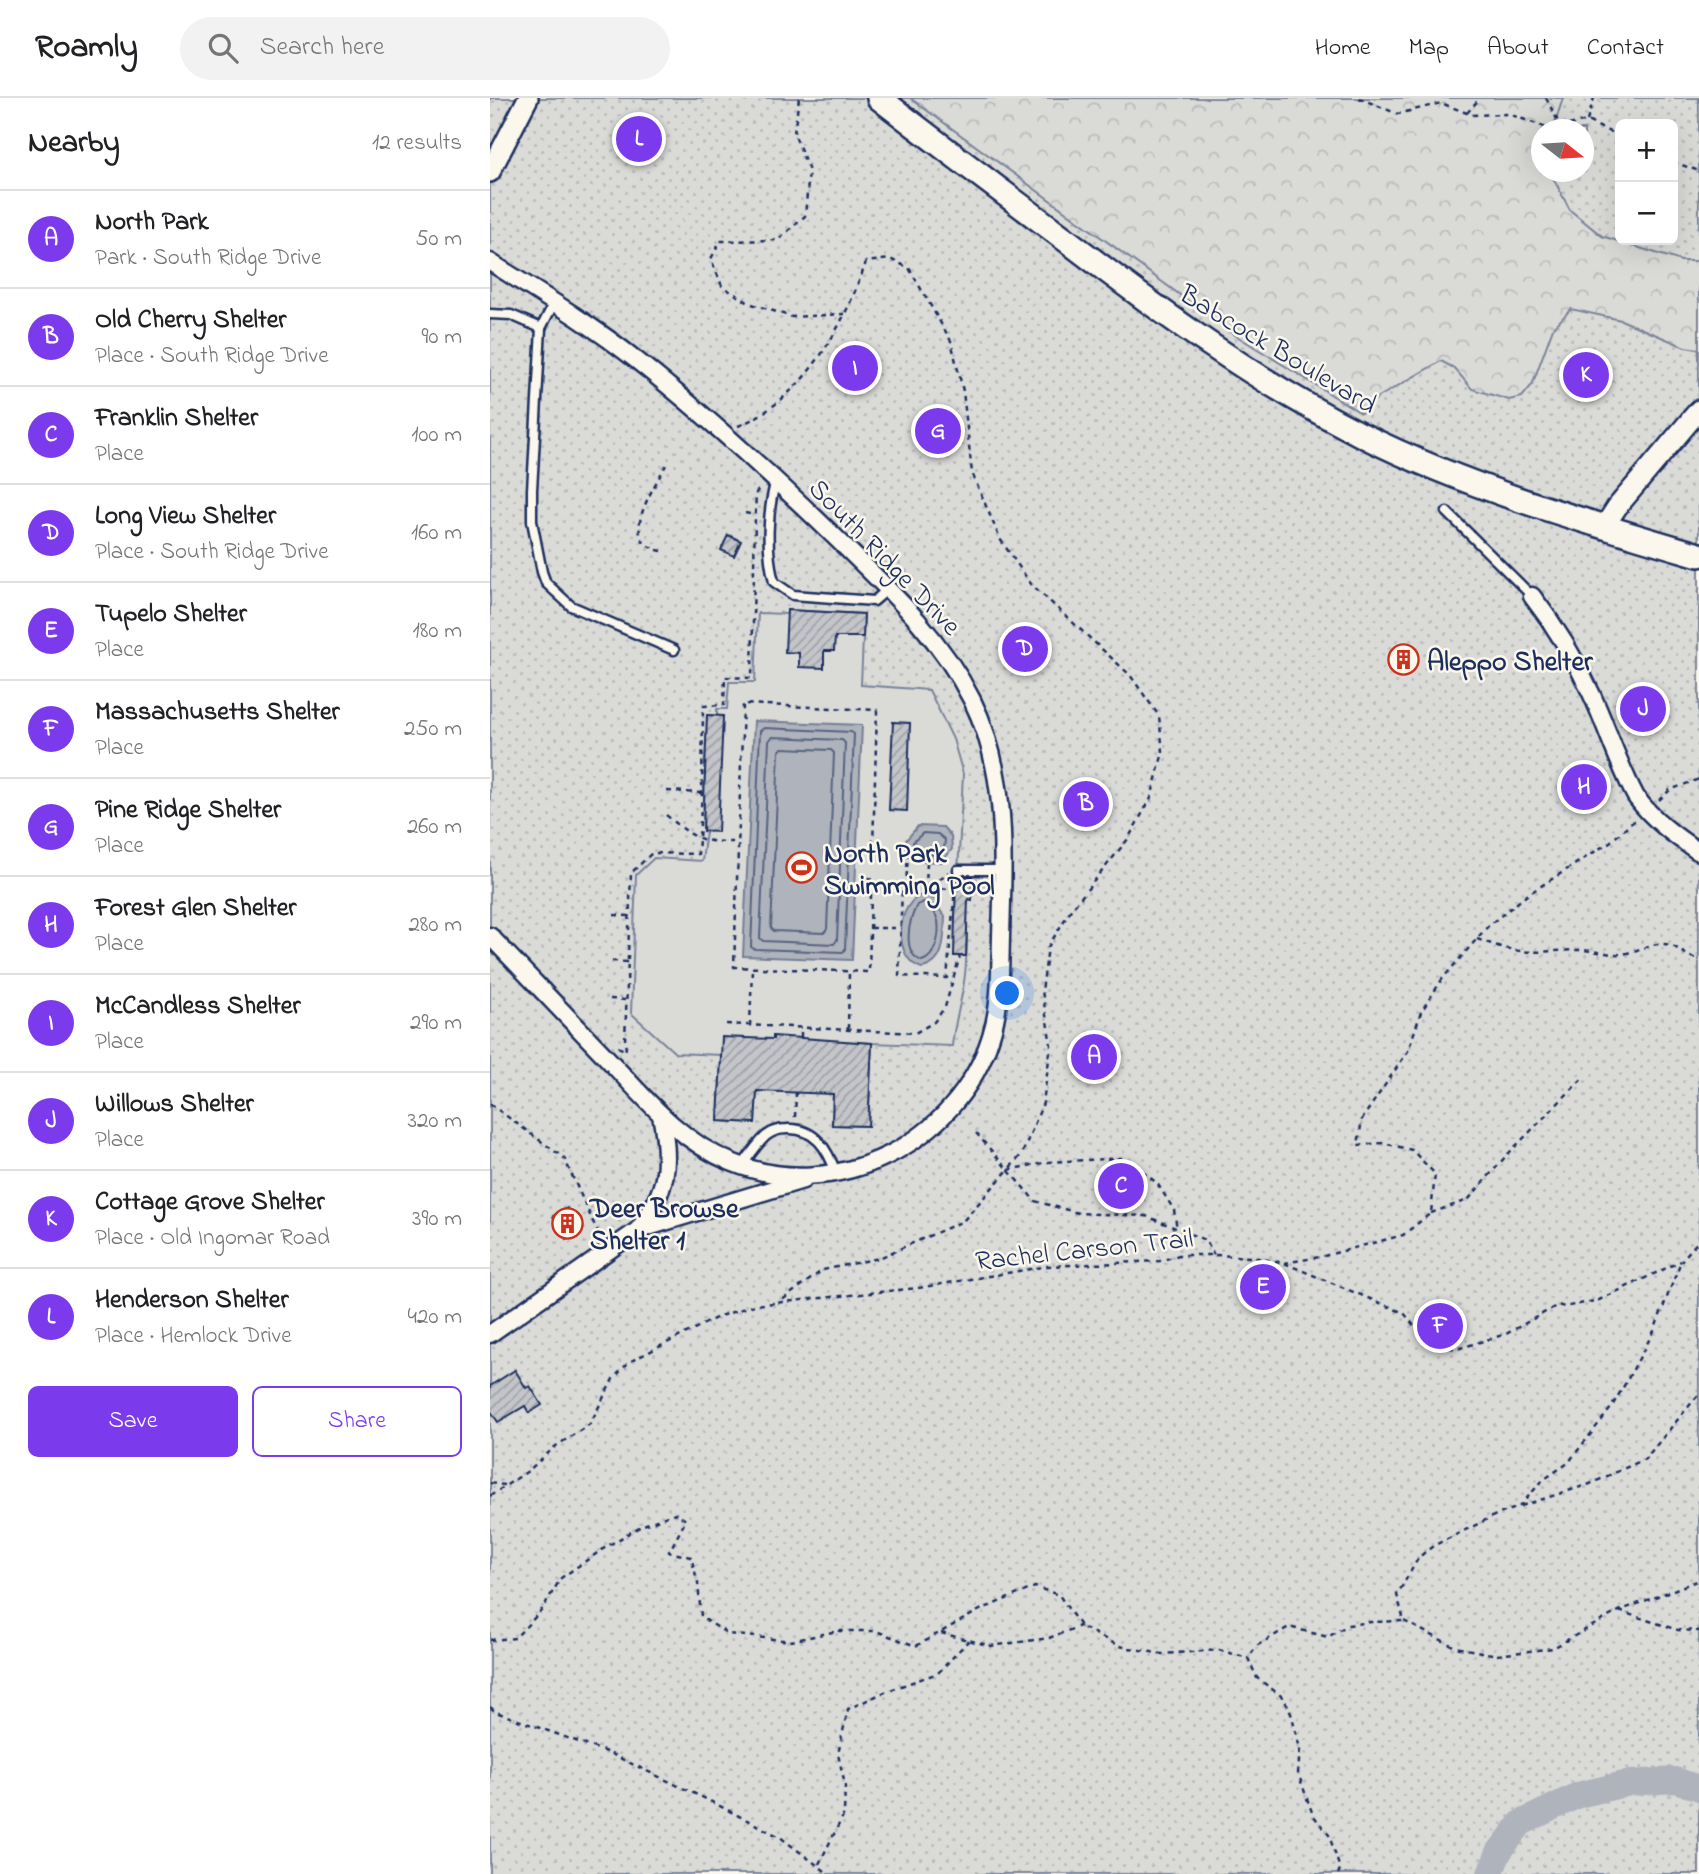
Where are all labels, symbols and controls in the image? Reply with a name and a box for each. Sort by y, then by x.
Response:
search box [180,17,670,80]
text: Roamly [35,24,138,72]
icon: search [204,29,242,67]
text: Search here [260,29,384,67]
text: Home [1315,31,1371,66]
text: Map [1409,31,1449,66]
text: About [1487,31,1549,66]
text: Contact [1587,31,1664,66]
pin: L [616,113,662,165]
north arrow [1531,119,1594,182]
map controls [1615,119,1678,245]
button: + [1615,119,1678,182]
text: Nearby [28,122,120,166]
text: 12 results [372,127,462,160]
button: − [1615,182,1678,245]
text: North Park [95,204,209,242]
text: A [44,223,58,256]
text: 50 m [415,223,462,256]
text: Park · South Ridge Drive [95,242,321,275]
street label: Babcock Boulevard [1170,275,1384,426]
text: Old Cherry Shelter [95,302,286,340]
text: B [43,321,59,354]
text: 90 m [422,321,462,354]
text: Place · South Ridge Drive [95,340,329,373]
pin: I [832,342,878,394]
pin: K [1563,349,1609,401]
text: Franklin Shelter [95,400,258,438]
pin: G [915,405,961,457]
text: C [45,419,57,452]
text: 100 m [411,419,462,452]
text: Place [95,438,144,471]
street label: South Ridge Drive [798,470,970,647]
text: Long View Shelter [95,498,276,536]
text: D [43,517,59,550]
text: 160 m [411,517,462,550]
text: Place · South Ridge Drive [95,536,329,569]
text: Tupelo Shelter [95,596,247,634]
text: E [44,615,58,648]
text: 180 m [413,615,462,648]
pin: D [1002,623,1048,675]
text: Place [95,634,144,667]
building icon: Aleppo Shelter [1387,643,1421,677]
place label: Aleppo Shelter [1427,643,1594,684]
pin: J [1620,683,1666,735]
text: Massachusetts Shelter [95,694,340,732]
text: F [44,713,58,746]
text: 250 m [404,713,462,746]
text: Place [95,732,144,765]
pin: H [1561,761,1607,813]
pin: B [1063,778,1109,830]
text: Pine Ridge Shelter [95,792,281,830]
text: G [44,811,58,844]
text: 260 m [407,811,462,844]
text: Place [95,830,144,863]
place label: North Park Swimming Pool [824,835,995,909]
sports icon: North Park Swimming Pool [784,851,818,885]
text: Forest Glen Shelter [95,890,296,928]
text: H [44,909,58,942]
text: 280 m [408,909,462,942]
text: Place [95,928,144,961]
your location [990,976,1024,1010]
text: McCandless Shelter [95,988,301,1026]
text: I [48,1007,54,1040]
text: 290 m [410,1007,462,1040]
text: Place [95,1026,144,1059]
pin: A [1071,1031,1117,1083]
text: Willows Shelter [95,1086,254,1124]
text: J [45,1105,57,1138]
text: 320 m [408,1105,462,1138]
text: Place [95,1124,144,1157]
pin: C [1098,1160,1144,1212]
text: Cottage Grove Shelter [95,1184,325,1222]
place label: Deer Browse Shelter 1 [588,1190,740,1263]
text: K [45,1203,57,1236]
text: 390 m [412,1203,462,1236]
building icon: Deer Browse Shelter 1 [550,1206,584,1240]
street label: Rachel Carson Trail [973,1220,1195,1283]
text: Place · Old Ingomar Road [95,1222,330,1255]
pin: E [1240,1261,1286,1313]
text: Henderson Shelter [95,1282,288,1320]
pin: F [1417,1300,1463,1352]
text: L [47,1301,55,1334]
text: 420 m [408,1301,462,1334]
text: Place · Hemlock Drive [95,1320,292,1353]
button: Save [28,1386,238,1457]
button: Share [252,1386,462,1457]

